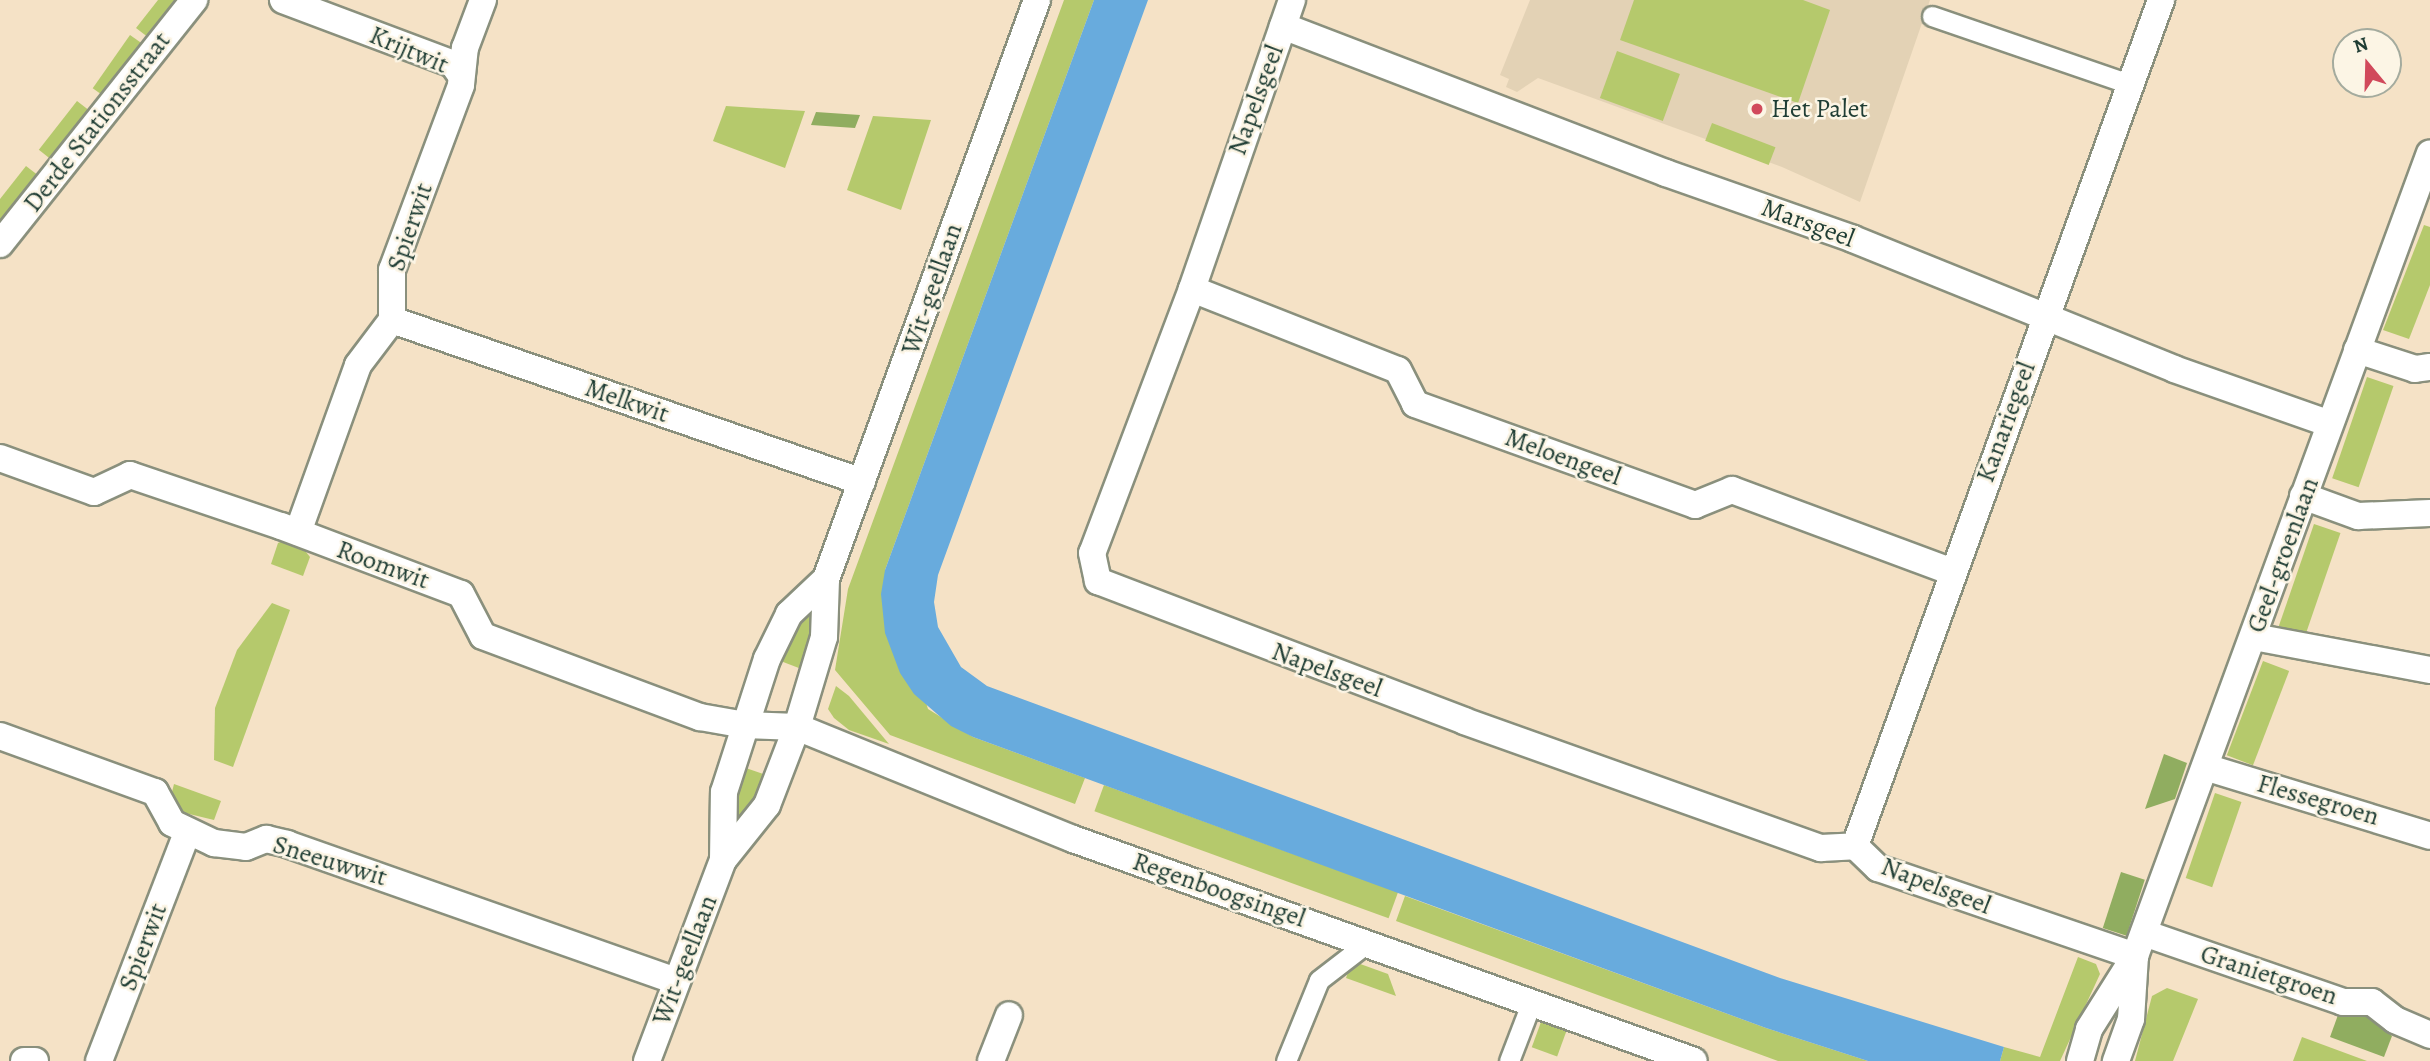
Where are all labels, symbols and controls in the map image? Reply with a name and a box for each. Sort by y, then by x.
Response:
street label: Krijtwit [365,19,453,81]
street label: Derde Stationsstraat [17,26,177,218]
north arrow [2332,28,2402,98]
text: N [2350,30,2372,60]
street label: Napelsgeel [1222,41,1290,159]
place label: Het Palet [1771,93,1868,125]
marker: Het Palet [1749,101,1765,117]
street label: Spierwit [380,179,440,275]
street label: Marsgeel [1757,192,1859,254]
street label: Wit-geellaan [895,219,969,359]
street label: Kanariegeel [1970,358,2042,486]
street label: Melkwit [581,372,673,430]
street label: Meloengeel [1501,422,1625,492]
street label: Geel-groenlaan [2241,473,2325,637]
street label: Roomwit [332,534,434,596]
street label: Napelsgeel [1268,636,1386,704]
street label: Flessegroen [2254,768,2382,832]
street label: Sneeuwwit [269,829,391,893]
street label: Regenboogsingel [1129,846,1309,934]
street label: Napelsgeel [1877,851,1995,921]
street label: Wit-geellaan [646,891,724,1029]
street label: Spierwit [112,899,174,995]
street label: Granietgroen [2197,938,2341,1012]

